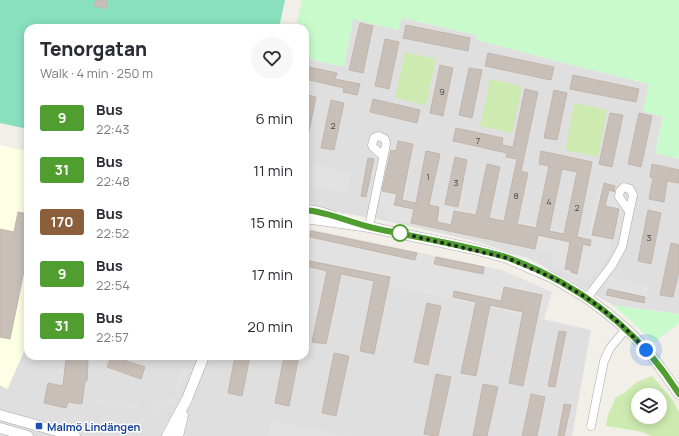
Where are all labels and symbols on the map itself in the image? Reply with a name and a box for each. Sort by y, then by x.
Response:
house number: 9 [439,85,445,98]
house number: 2 [330,119,336,132]
house number: 7 [476,134,481,147]
house number: 1 [426,170,430,183]
house number: 3 [454,176,459,189]
house number: 8 [513,189,519,202]
house number: 4 [546,195,552,208]
house number: 2 [574,201,580,214]
unlabelled marker [391,224,409,242]
house number: 3 [647,231,652,244]
your location [636,340,656,360]
place label: Malmö Lindängen [47,419,141,434]
marker: Malmö Lindängen [34,421,44,431]

